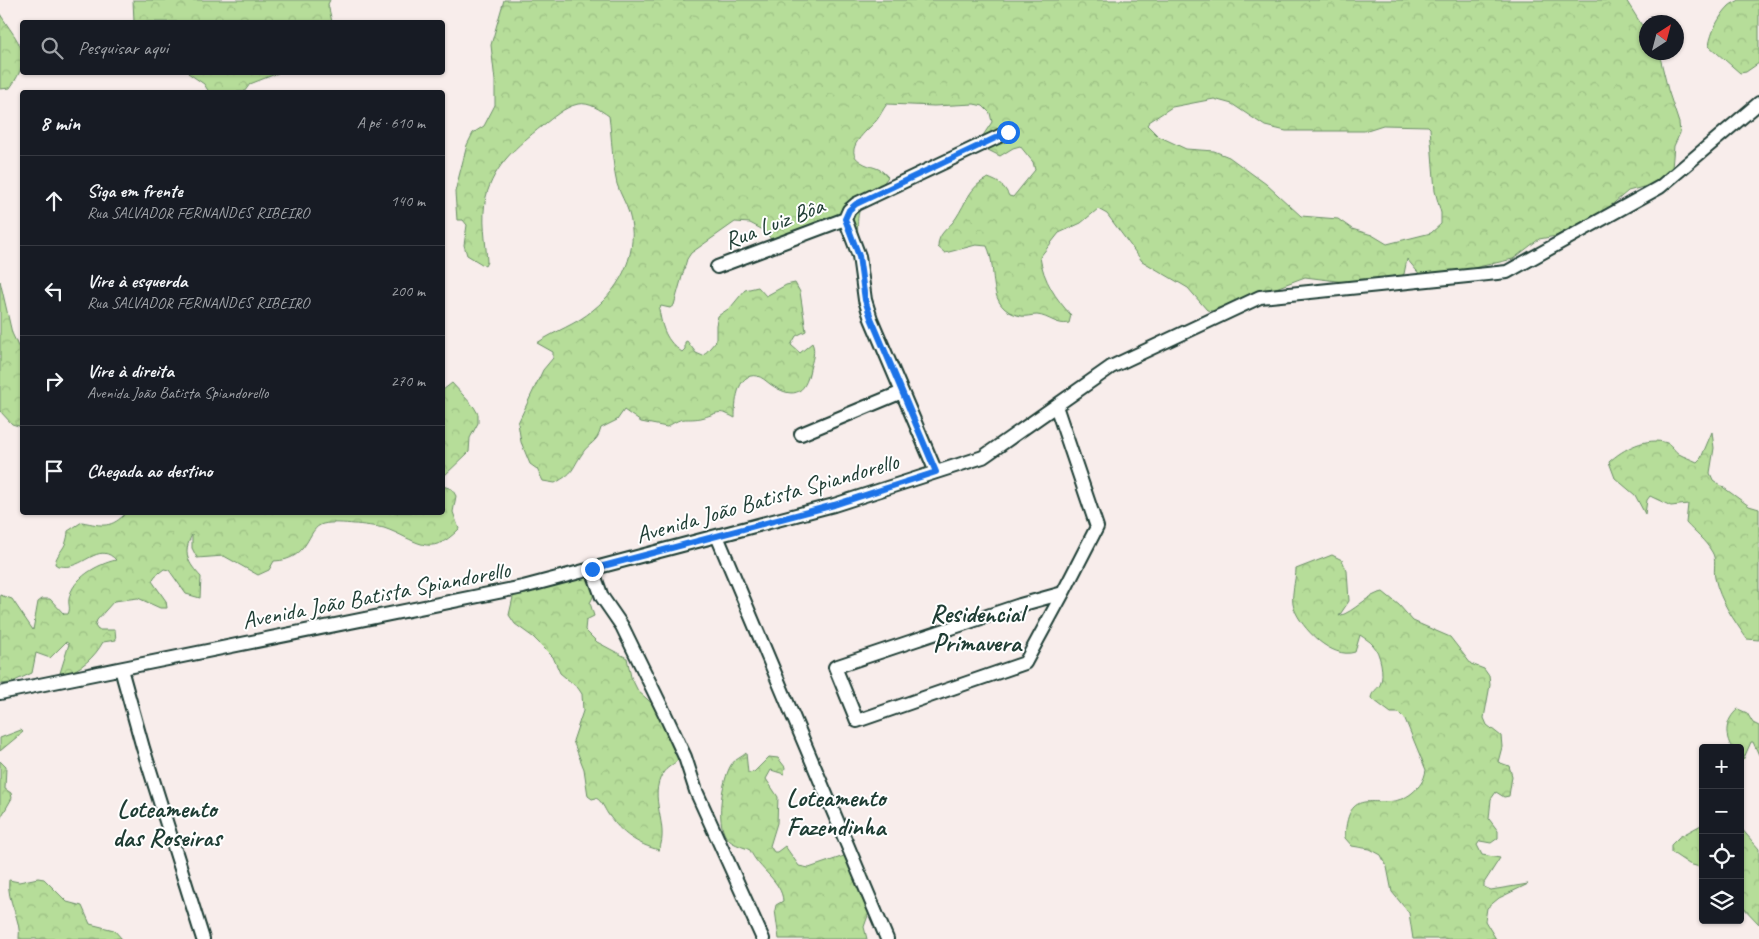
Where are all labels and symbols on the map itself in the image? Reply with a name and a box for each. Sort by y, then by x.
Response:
north arrow [1639,15,1684,60]
route start [997,121,1020,144]
street label: Rua Luiz Bôa [720,190,830,256]
street label: Avenida João Batista Spiandorello [632,446,903,550]
street label: Avenida João Batista Spiandorello [240,554,514,636]
route end [581,558,604,581]
district label: Residencial Primavera [930,598,1029,659]
district label: Loteamento Fazendinha [786,782,889,843]
district label: Loteamento das Roseiras [113,793,223,854]

